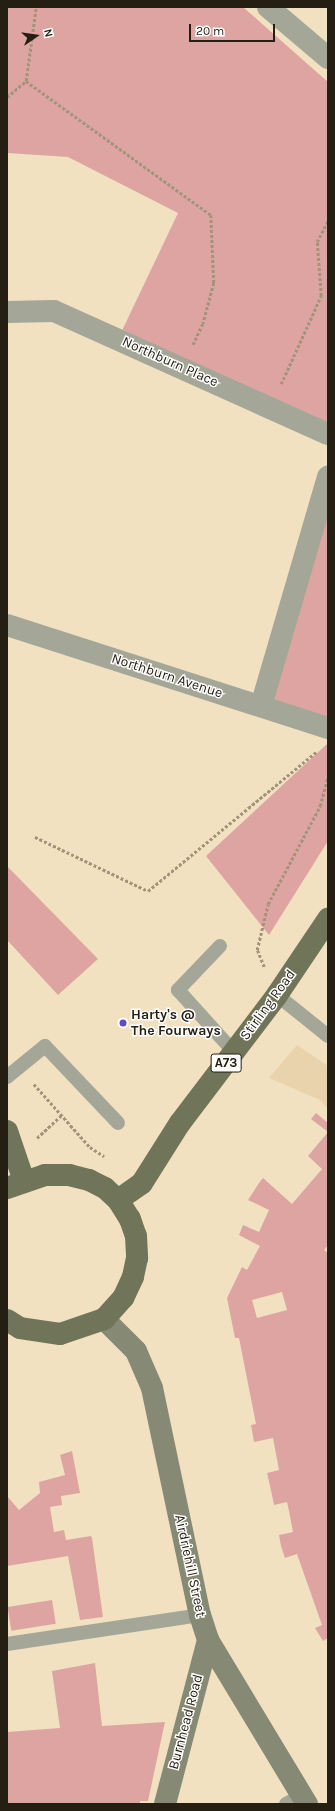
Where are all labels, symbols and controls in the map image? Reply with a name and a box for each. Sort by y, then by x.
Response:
north arrow [16,16,56,56]
scale bar [191,16,277,42]
text: 20 m [196,24,224,38]
text: N [41,28,55,38]
street label: Northburn Place [119,333,221,391]
street label: Northburn Avenue [109,650,225,702]
street label: Stirling Road [237,967,299,1043]
place label: Harty's @ The Fourways [131,1007,221,1040]
marker: Harty's @ The Fourways [118,1018,128,1028]
road number: A73 [210,1052,242,1074]
street label: Airdriehill Street [171,1513,209,1619]
street label: Burnhead Road [165,1673,207,1771]

